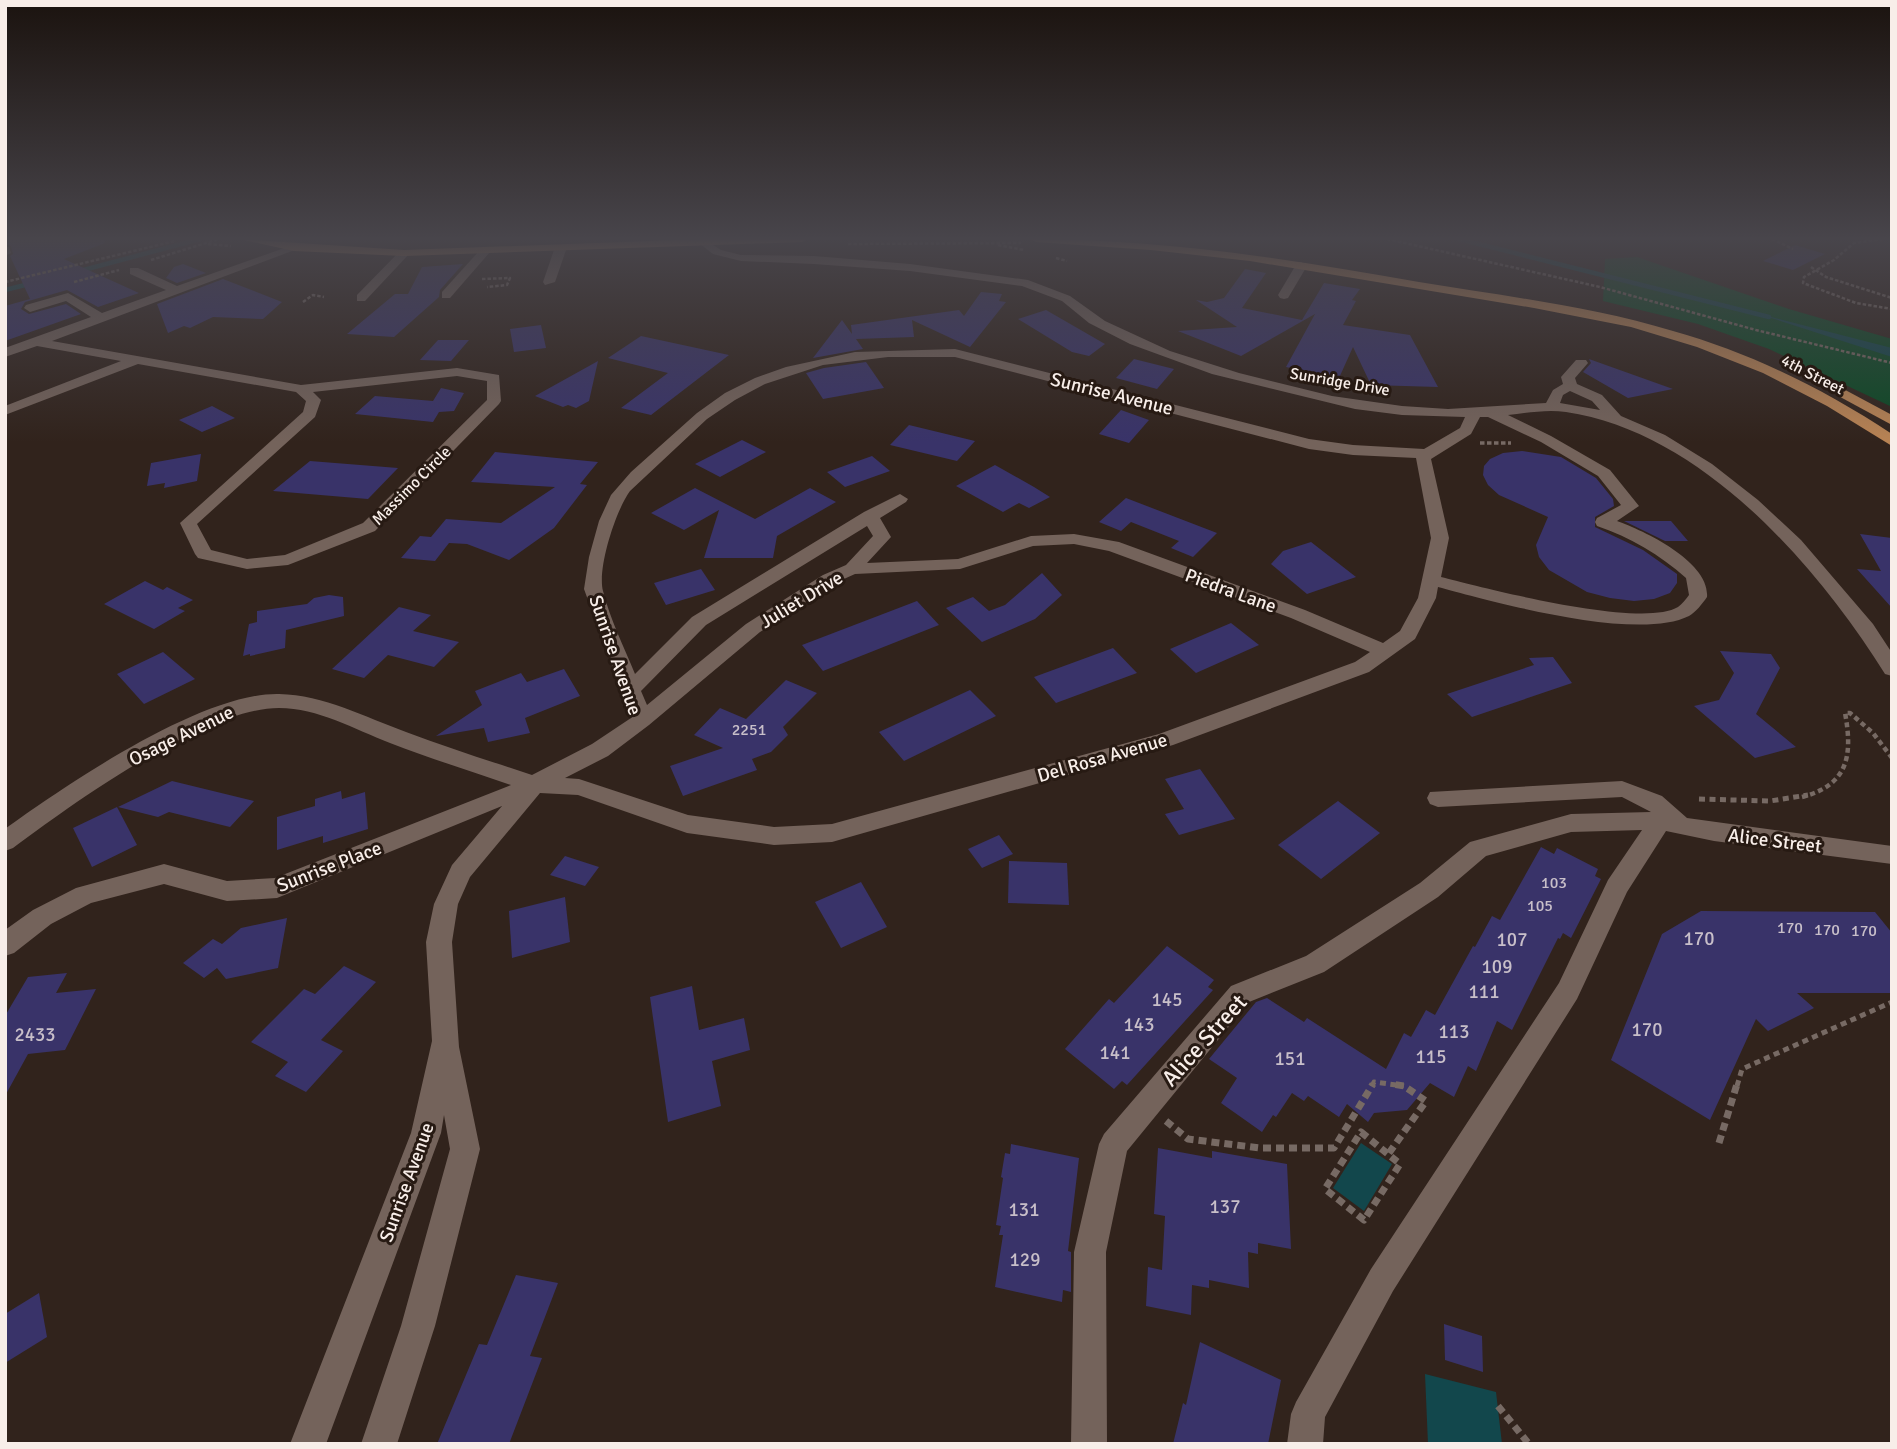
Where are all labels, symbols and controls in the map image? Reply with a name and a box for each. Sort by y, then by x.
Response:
street label: 4th Street [1778,351,1848,399]
street label: Sunridge Drive [1288,363,1391,401]
street label: Sunrise Avenue [1048,367,1175,421]
street label: Massimo Circle [368,442,455,529]
street label: Piedra Lane [1182,563,1280,619]
street label: Juliet Drive [756,566,847,634]
street label: Sunrise Avenue [583,592,647,718]
street label: Osage Avenue [125,700,238,772]
house number: 2251 [732,720,766,740]
street label: Del Rosa Avenue [1034,728,1170,788]
street label: Alice Street [1727,823,1823,859]
street label: Sunrise Place [274,836,385,898]
house number: 103 [1541,873,1567,893]
house number: 105 [1527,896,1553,916]
house number: 170 [1777,918,1803,938]
house number: 170 [1814,920,1840,940]
house number: 170 [1851,921,1877,941]
house number: 170 [1684,927,1714,951]
house number: 107 [1497,928,1527,952]
house number: 109 [1482,955,1512,979]
house number: 111 [1469,980,1499,1004]
house number: 145 [1152,988,1182,1012]
street label: Alice Street [1155,988,1253,1092]
house number: 143 [1124,1013,1154,1037]
house number: 170 [1632,1018,1662,1042]
house number: 113 [1439,1020,1469,1044]
house number: 2433 [14,1023,56,1047]
house number: 141 [1100,1041,1130,1065]
house number: 115 [1416,1045,1446,1069]
house number: 151 [1275,1047,1305,1071]
street label: Sunrise Avenue [374,1119,440,1245]
house number: 137 [1210,1195,1240,1219]
house number: 131 [1009,1198,1039,1222]
house number: 129 [1010,1248,1040,1272]

